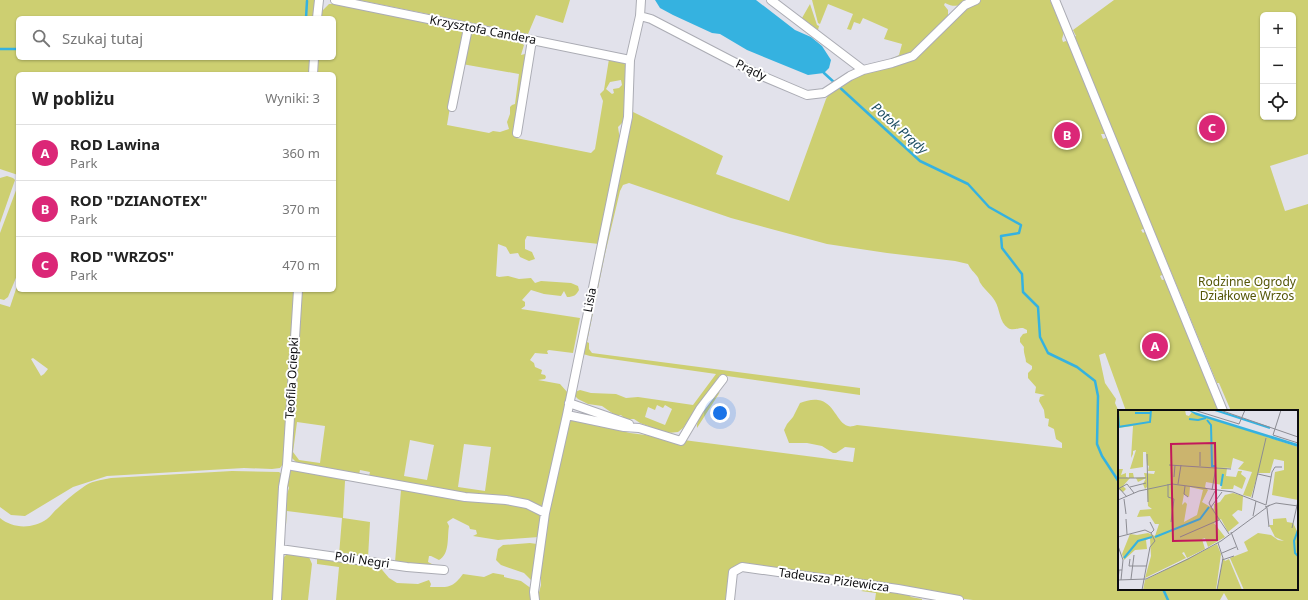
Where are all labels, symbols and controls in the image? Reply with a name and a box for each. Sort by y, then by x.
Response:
street label: Krzysztofa Candera [428,11,538,48]
map controls [1260,12,1296,120]
button: + [1260,12,1296,48]
search box [16,16,336,60]
icon: search [30,27,52,49]
text: Szukaj tutaj [62,28,143,48]
button: − [1260,48,1296,84]
street label: Prądy [733,55,770,85]
button: locate [1260,84,1296,120]
text: W pobliżu [32,87,115,110]
text: Wyniki: 3 [265,89,320,107]
water label: Potok Prądy [868,98,932,159]
pin: C [1199,113,1225,143]
pin: B [1054,120,1080,150]
text: ROD Lawina [70,134,160,154]
text: A [41,144,50,162]
text: 360 m [282,144,320,162]
text: Park [70,154,97,172]
text: ROD "DZIANOTEX" [70,190,207,210]
text: B [41,200,49,218]
text: 370 m [282,200,320,218]
text: Park [70,210,97,228]
text: ROD "WRZOS" [70,246,174,266]
text: C [41,256,49,274]
text: 470 m [282,256,320,274]
text: Park [70,266,97,284]
park label: Rodzinne Ogrody Działkowe Wrzos [1198,273,1297,304]
street label: Lisia [579,286,600,314]
pin: A [1142,331,1168,361]
street label: Teofila Ociepki [281,337,302,419]
your location [710,403,730,423]
inset map [1118,410,1298,590]
street label: Poli Negri [334,547,391,572]
street label: Tadeusza Piziewicza [778,563,890,596]

